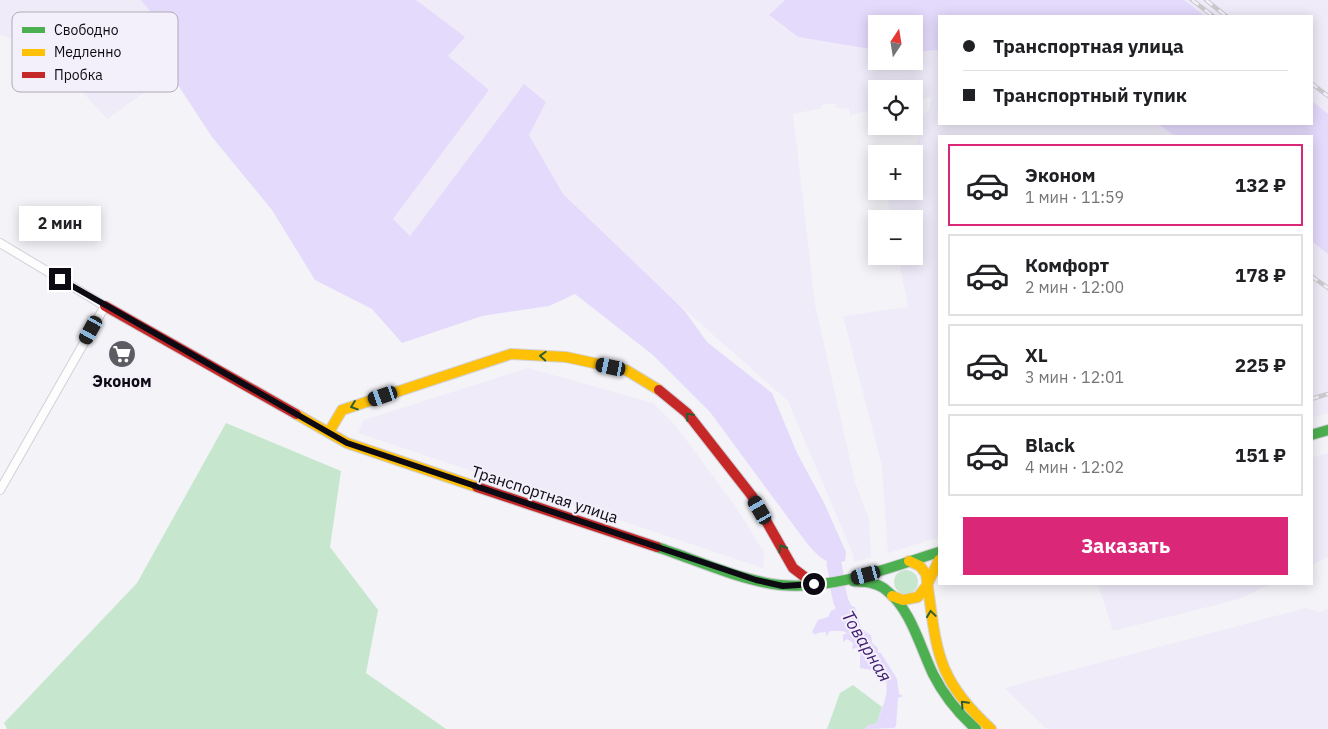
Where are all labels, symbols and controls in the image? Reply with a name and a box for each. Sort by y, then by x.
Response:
legend [12,12,178,92]
north arrow [868,15,922,70]
map controls [868,15,923,265]
text: Свободно [54,21,119,39]
text: Транспортная улица [993,34,1184,58]
text: Медленно [54,43,122,61]
text: Пробка [54,66,103,84]
button: locate [868,80,923,135]
text: Транспортный тупик [993,83,1187,107]
button: + [868,145,923,200]
icon: car [965,163,1010,208]
text: Эконом [1025,163,1096,187]
text: 132 ₽ [1235,173,1286,197]
text: 1 мин · 11:59 [1025,187,1124,207]
callout: 2 мин [19,206,101,242]
button: − [868,210,923,265]
text: 2 мин [38,213,82,233]
icon: car [965,253,1010,298]
text: Комфорт [1025,253,1109,277]
text: 178 ₽ [1235,263,1286,287]
route end [49,268,71,290]
text: 2 мин · 12:00 [1025,277,1124,297]
car [77,313,104,347]
supermarket icon: Эконом [107,339,137,369]
icon: car [965,343,1010,388]
text: XL [1025,343,1048,367]
one-way arrow [539,350,547,361]
text: 225 ₽ [1235,353,1286,377]
car [594,357,627,377]
text: 3 мин · 12:01 [1025,367,1124,387]
place label: Эконом [92,371,152,391]
car [366,384,399,408]
one-way arrow [351,400,359,410]
one-way arrow [686,413,695,422]
icon: car [965,433,1010,478]
text: Black [1025,433,1075,457]
text: 151 ₽ [1235,443,1286,467]
text: 4 мин · 12:02 [1025,457,1124,477]
street label: Транспортная улица [469,461,621,527]
car [746,493,773,527]
button: Заказать [963,517,1288,575]
one-way arrow [778,545,788,554]
car [849,564,882,586]
route start [803,573,825,595]
water label: Товарная [837,606,897,686]
one-way arrow [926,610,936,618]
one-way arrow [961,700,970,709]

